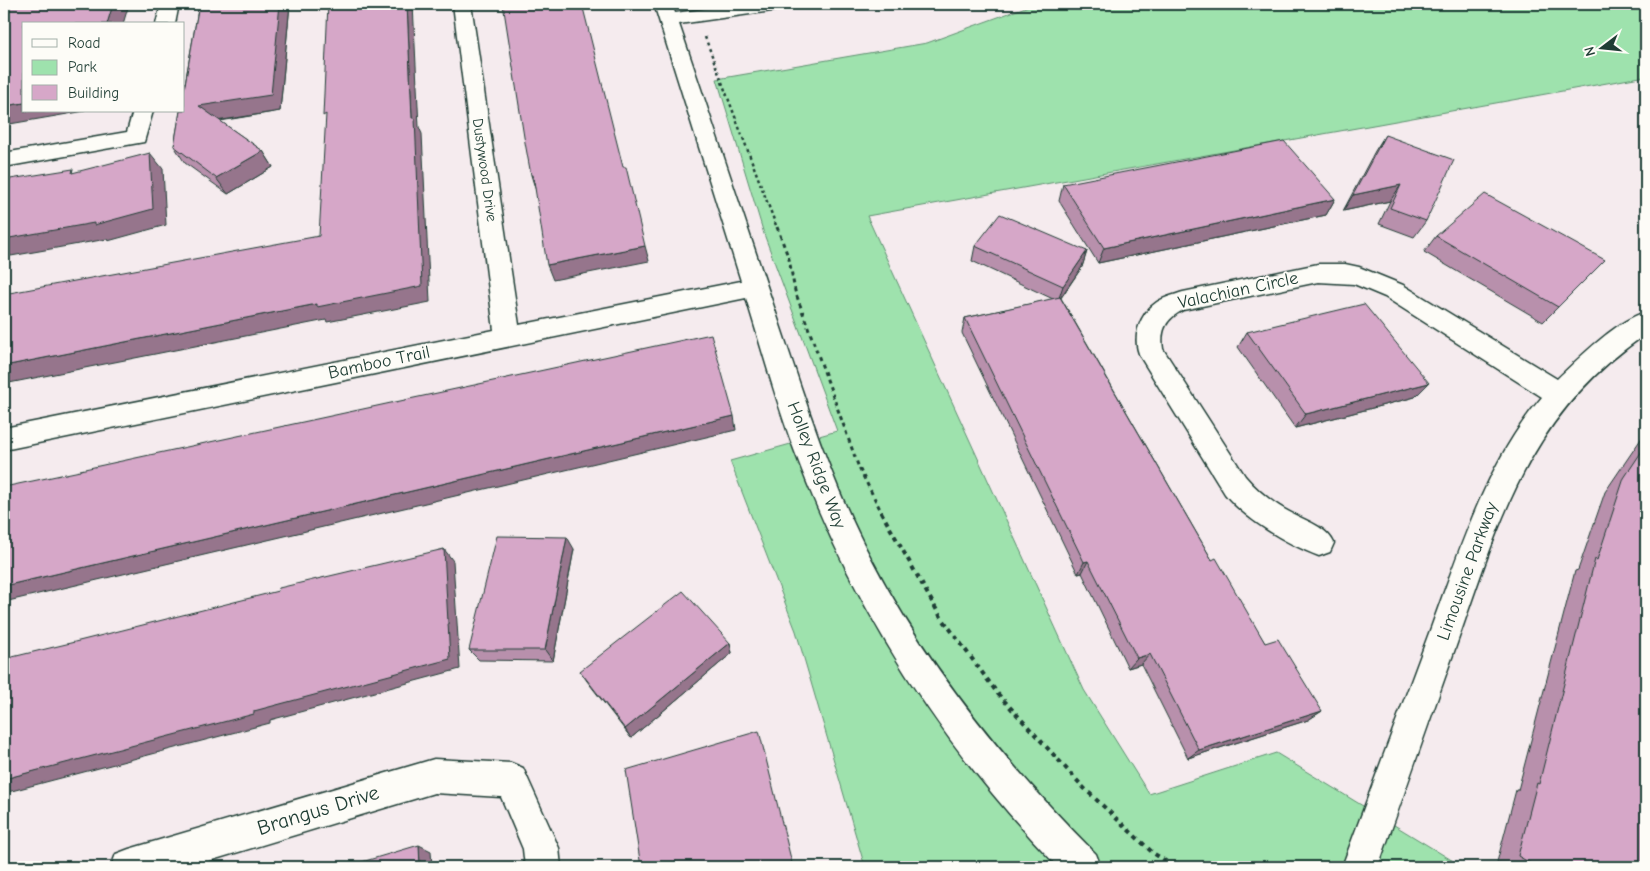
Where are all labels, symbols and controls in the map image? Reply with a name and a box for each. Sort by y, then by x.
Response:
legend [22,22,185,112]
north arrow [1578,22,1628,72]
text: Road [68,34,100,52]
text: N [1581,45,1599,58]
text: Park [68,58,97,76]
text: Building [68,84,119,102]
street label: Dustywood Drive [469,117,501,223]
street label: Valachian Circle [1176,268,1300,313]
street label: Bamboo Trail [326,341,432,384]
street label: Holley Ridge Way [783,399,851,532]
street label: Limousine Parkway [1433,498,1503,643]
street label: Brangus Drive [254,780,382,840]

